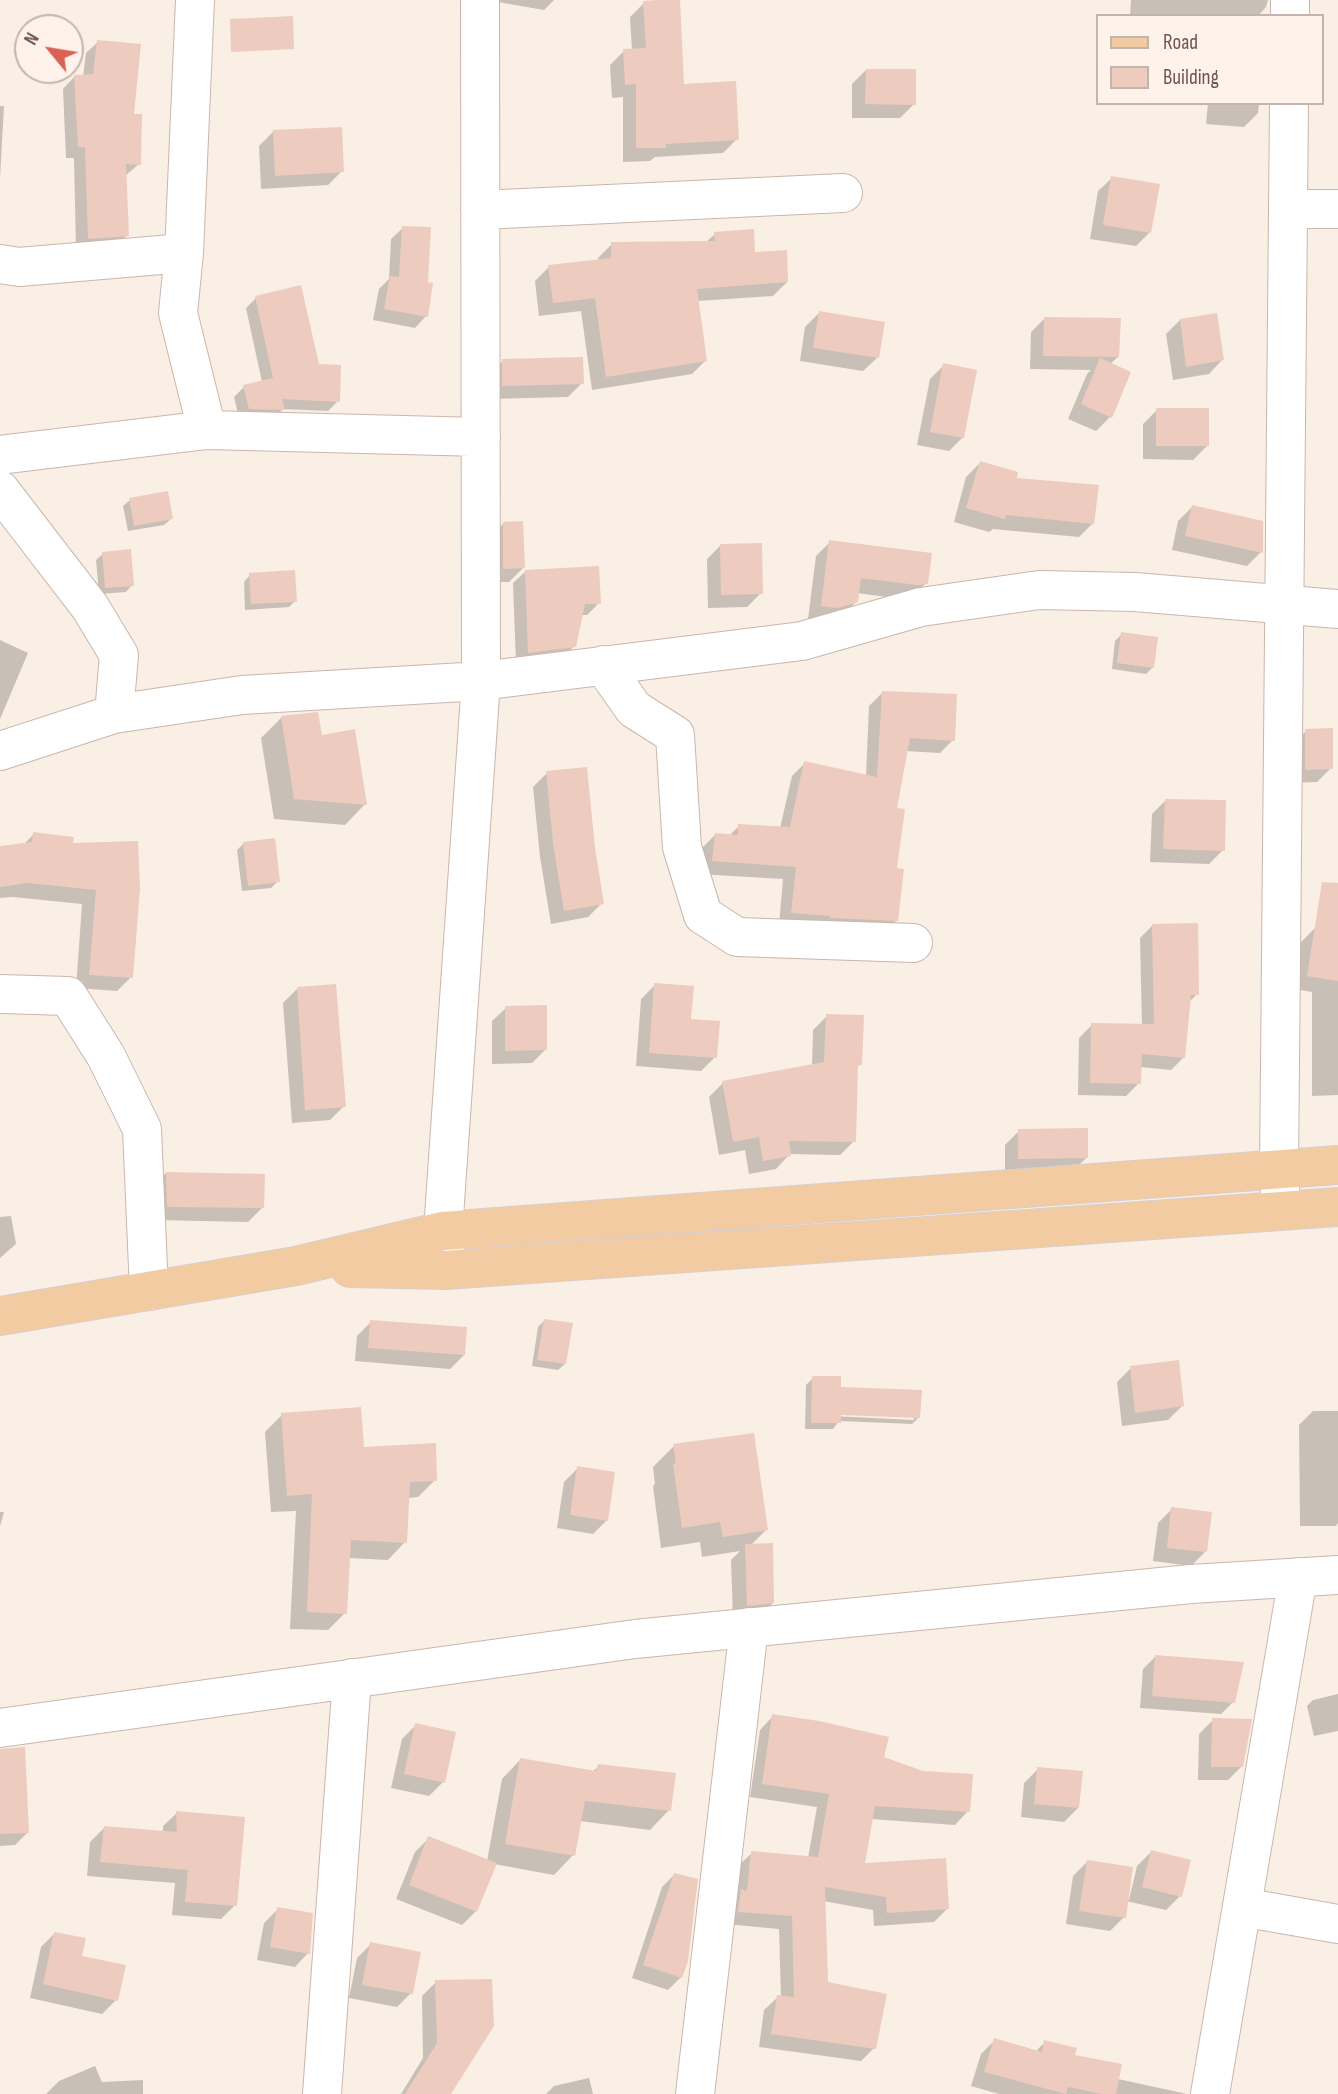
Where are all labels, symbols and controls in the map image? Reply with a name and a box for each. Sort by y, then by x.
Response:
north arrow [14,14,84,84]
legend [1096,14,1324,105]
text: N [20,29,45,49]
text: Road [1163,30,1198,55]
text: Building [1163,65,1219,90]

